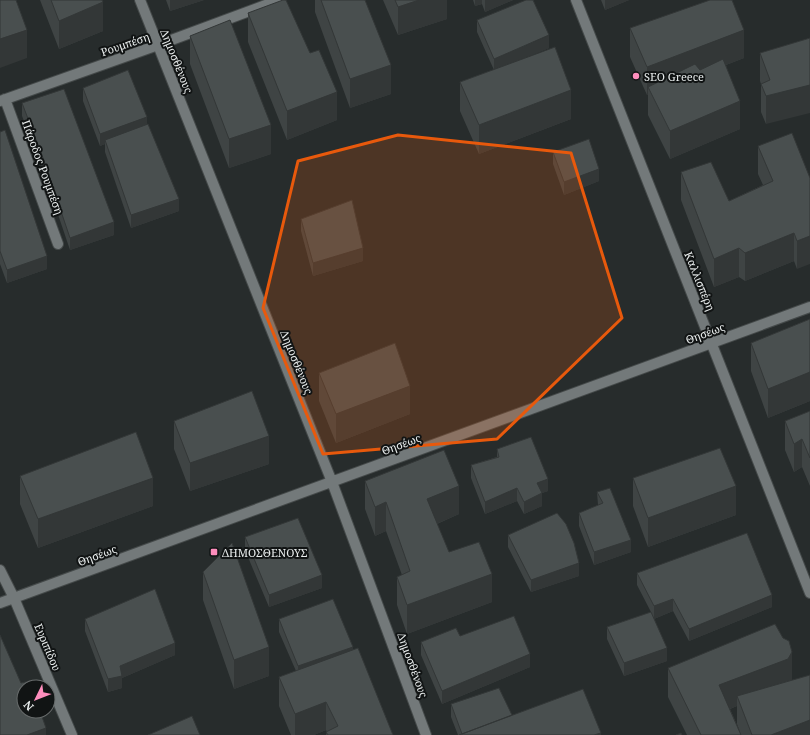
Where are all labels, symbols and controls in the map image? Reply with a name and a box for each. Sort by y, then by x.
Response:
street label: Δημοσθένους [157,27,197,95]
street label: Ρουμπέση [99,29,151,59]
place label: SEO Greece [644,69,704,84]
marker: SEO Greece [631,71,641,81]
street label: Πάροδος Ρουμπέση [19,118,67,216]
street label: Καλλισπέρη [681,249,719,313]
street label: Θησέως [683,319,727,347]
street label: Δημοσθένους [277,328,317,396]
street label: Θησέως [379,430,423,458]
street label: Θησέως [75,541,119,569]
place label: ΔΗΜΟΣΘΕΝΟΥΣ [222,545,308,560]
marker: ΔΗΜΟΣΘΕΝΟΥΣ [209,547,219,557]
street label: Ευριπίδου [31,621,65,673]
street label: Δημοσθένους [394,631,432,699]
north arrow [16,679,56,719]
text: N [20,698,37,714]

